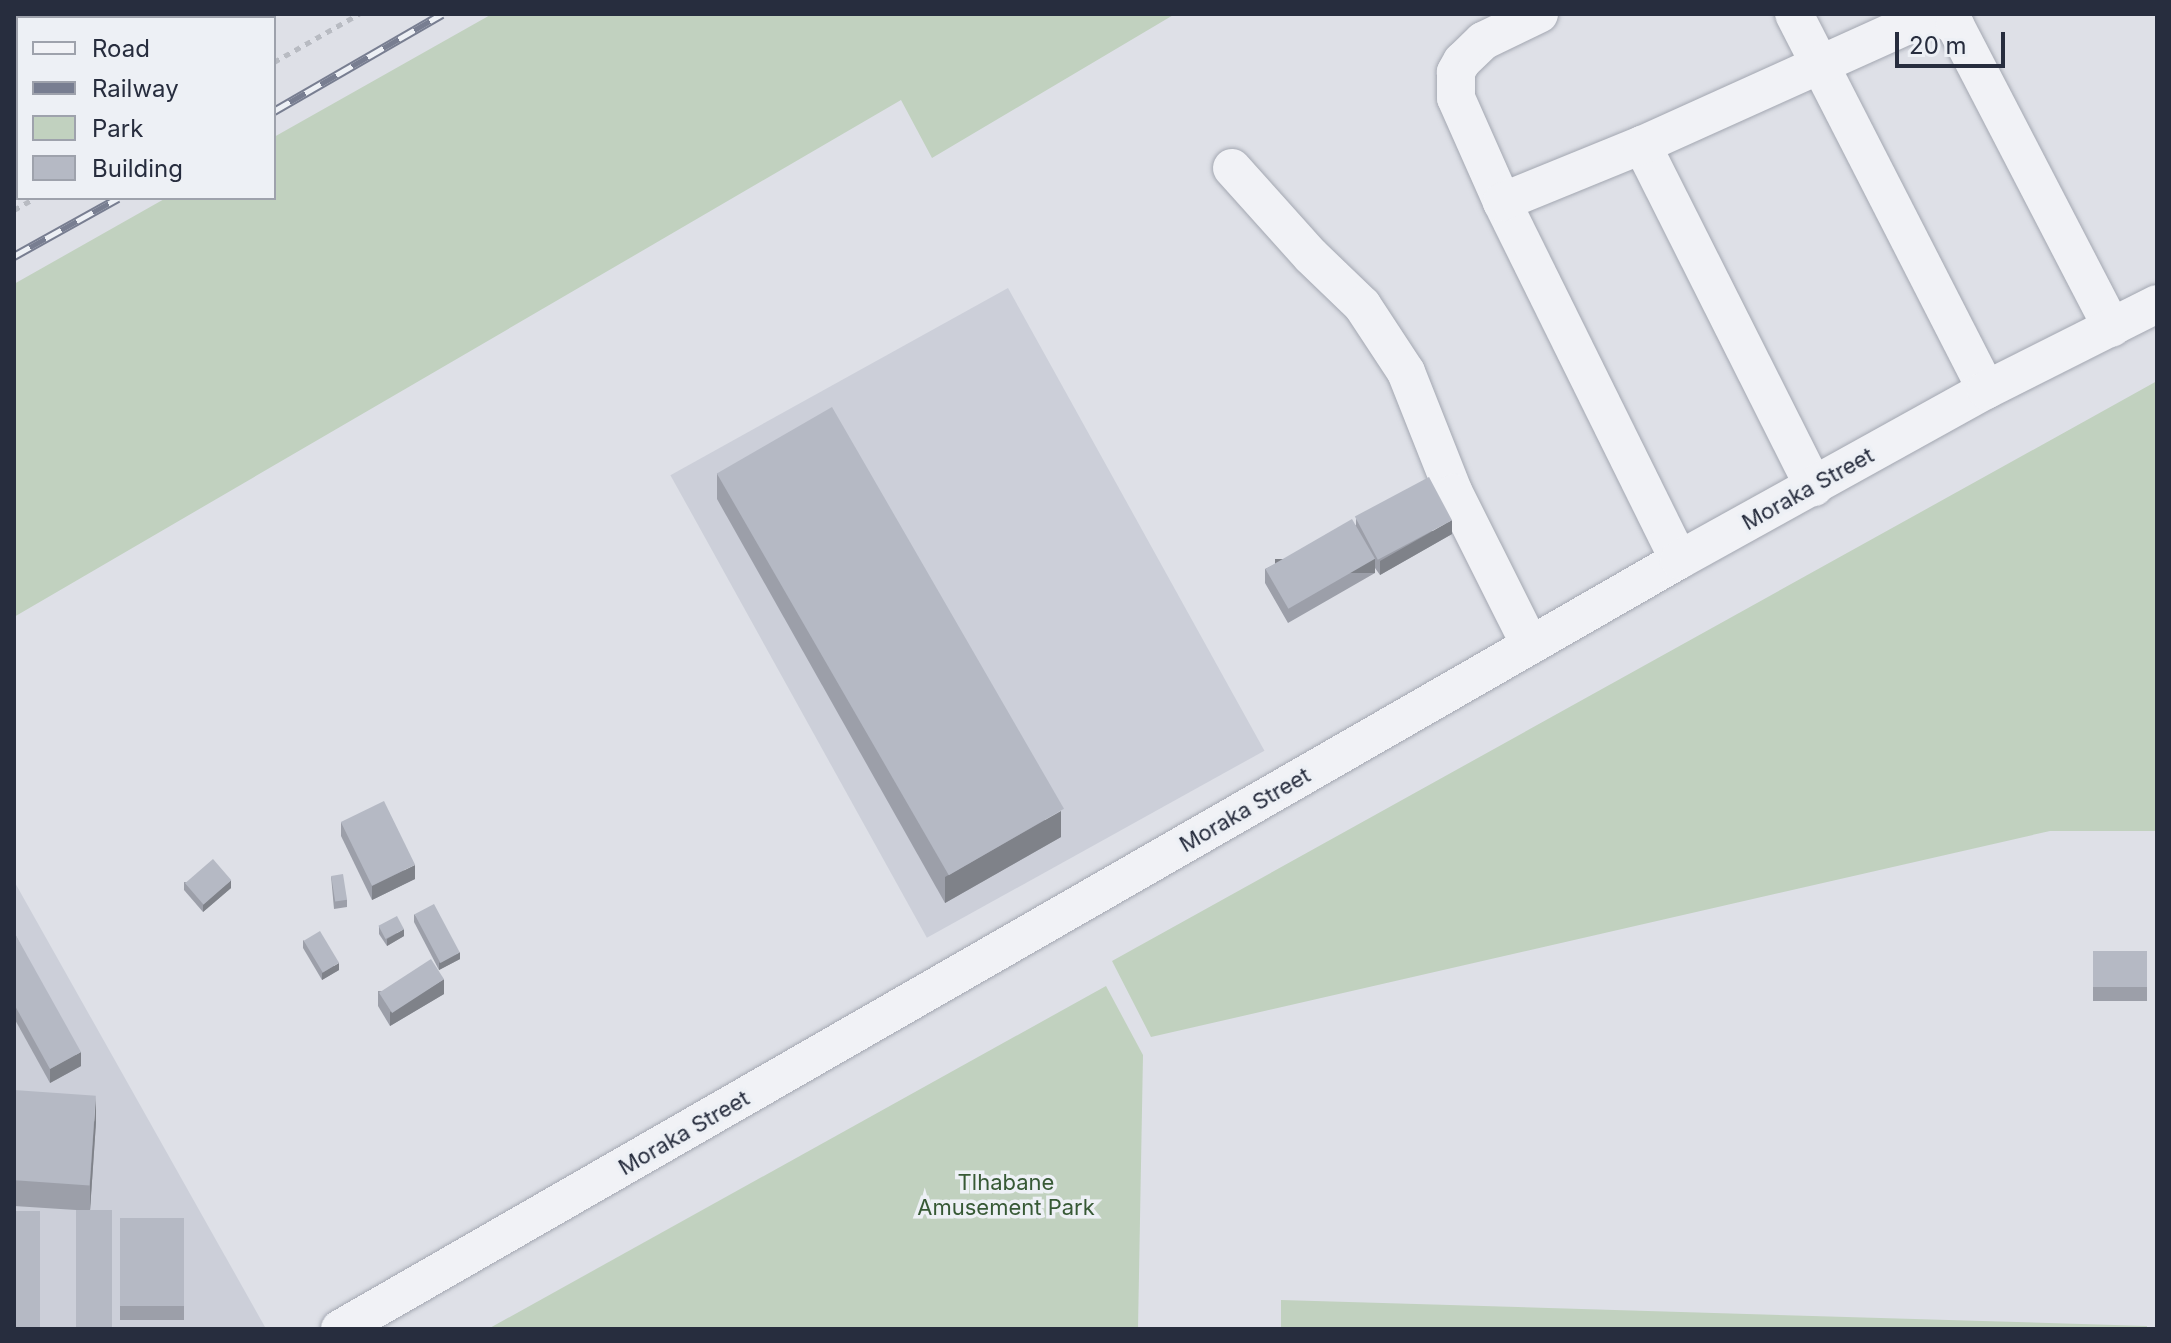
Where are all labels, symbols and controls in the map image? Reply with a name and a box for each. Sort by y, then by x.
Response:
legend [16,16,276,200]
scale bar [1899,16,2009,66]
text: 20 m [1909,31,1967,60]
text: Road [92,34,150,63]
text: Railway [92,74,179,103]
text: Park [92,114,143,143]
text: Building [92,154,183,183]
street label: Moraka Street [1738,442,1878,536]
street label: Moraka Street [1175,762,1315,858]
street label: Moraka Street [614,1085,754,1181]
park label: Tlhabane Amusement Park [917,1169,1095,1220]

